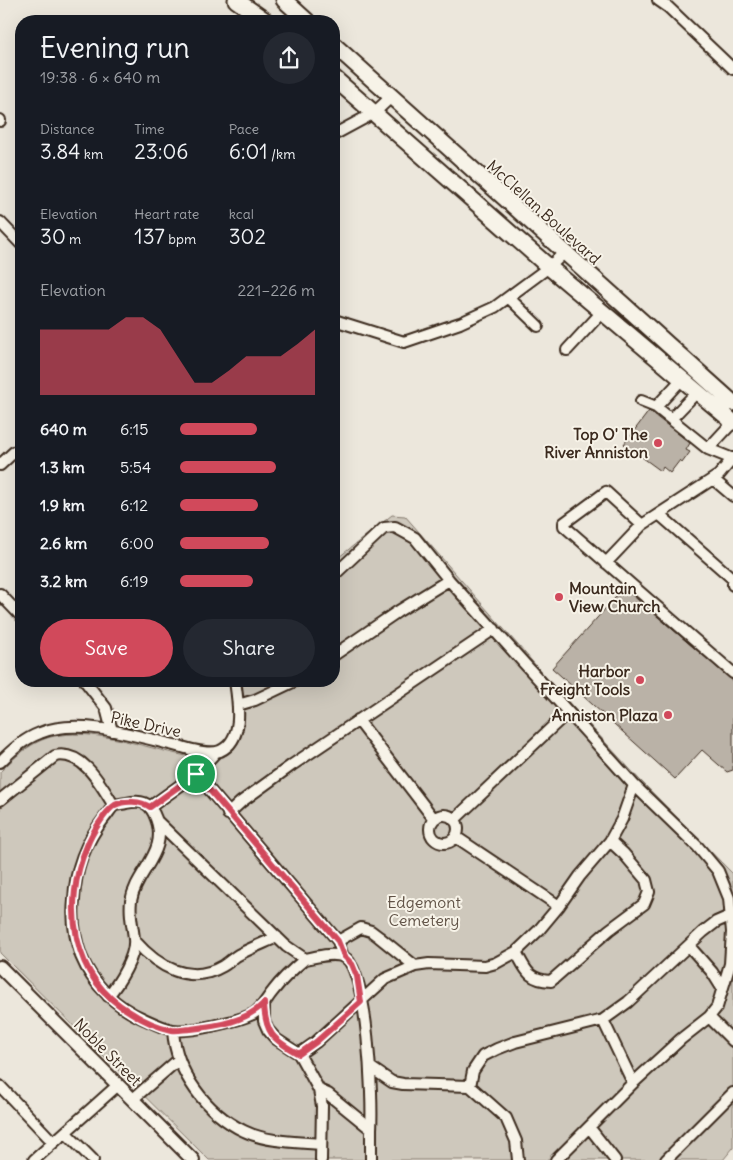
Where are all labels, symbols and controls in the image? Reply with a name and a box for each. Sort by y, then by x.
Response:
text: Evening run [40,30,190,66]
button: share [263,32,315,84]
text: 19:38 · 6 × 640 m [40,67,160,87]
text: Distance [40,120,95,138]
text: Time [134,120,165,138]
text: Pace [229,120,259,138]
text: 3.84 [40,138,81,165]
text: 23:06 [134,138,188,165]
text: 6:01 [229,138,268,165]
text: km [81,145,103,163]
text: /km [268,145,296,163]
street label: McClellan Boulevard [483,156,605,268]
text: Elevation [40,205,97,223]
text: Heart rate [134,205,199,223]
text: kcal [229,205,254,223]
text: 30 [40,223,66,250]
text: 137 [134,223,165,250]
text: 302 [229,223,266,250]
text: m [66,230,81,248]
text: bpm [165,230,196,248]
text: Elevation [40,280,106,300]
text: 221–226 m [237,280,315,300]
text: 640 m [40,419,87,439]
text: 6:15 [120,419,148,439]
place label: Top O' The River Anniston [544,424,648,462]
marker: Top O' The River Anniston [652,437,664,449]
text: 1.3 km [40,457,85,477]
text: 5:54 [120,457,151,477]
text: 1.9 km [40,495,85,515]
text: 6:12 [120,495,148,515]
text: 2.6 km [40,533,87,553]
text: 6:00 [120,533,154,553]
text: 3.2 km [40,571,87,591]
text: 6:19 [120,571,148,591]
place label: Mountain View Church [569,578,660,616]
marker: Mountain View Church [553,591,565,603]
button: Save [40,619,173,677]
button: Share [183,619,315,677]
place label: Harbor Freight Tools [540,661,630,700]
marker: Harbor Freight Tools [634,674,646,686]
place label: Anniston Plaza [552,705,658,725]
street label: Pike Drive [109,707,183,741]
marker: Anniston Plaza [662,709,674,721]
pin [175,753,217,795]
icon: arrive [182,760,210,788]
park label: Edgemont Cemetery [387,892,461,930]
street label: Noble Street [70,1014,146,1090]

